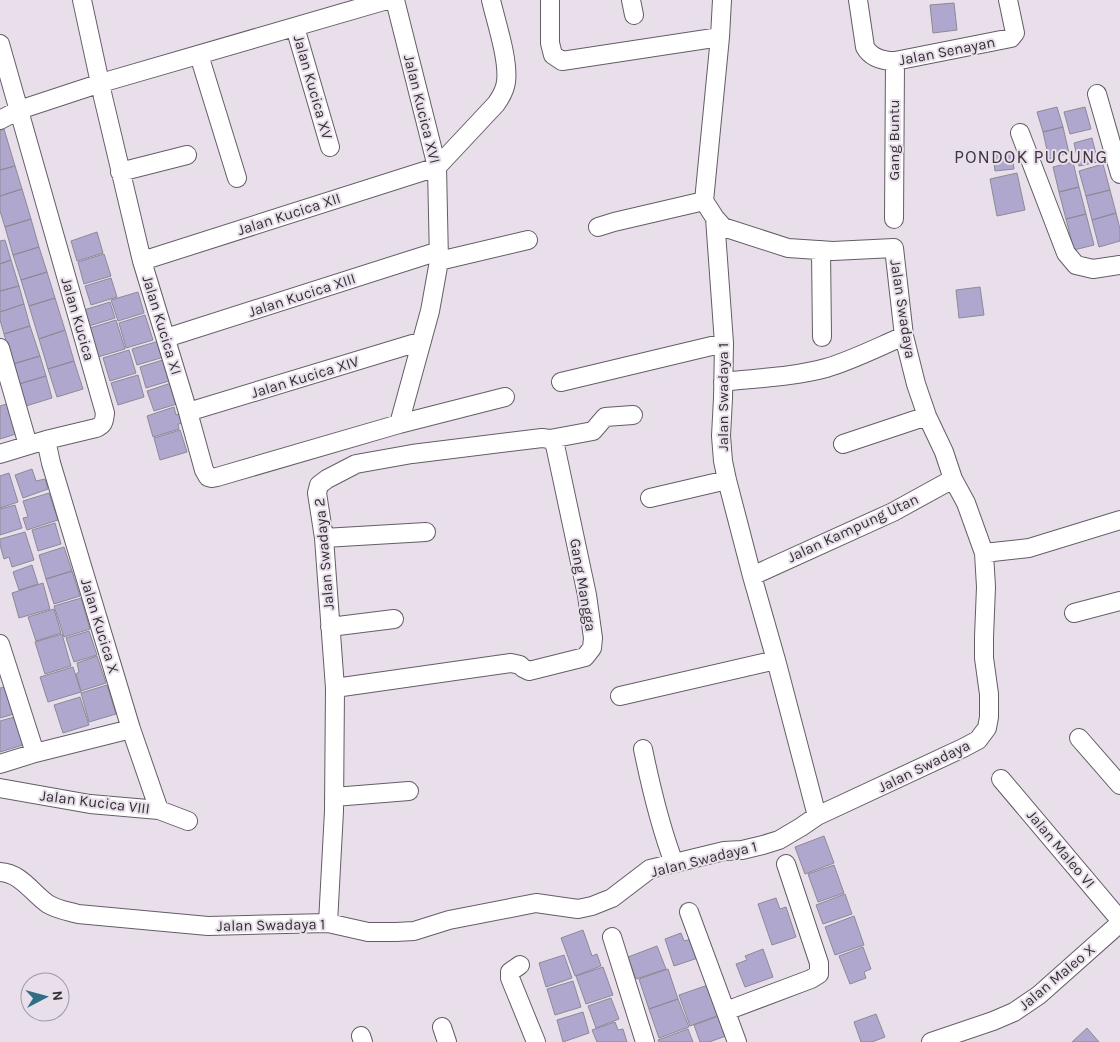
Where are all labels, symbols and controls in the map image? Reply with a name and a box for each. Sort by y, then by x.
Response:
street label: Jalan Kucica XV [290,33,337,142]
street label: Jalan Senayan [897,33,997,69]
street label: Jalan Kucica XVI [400,53,444,165]
street label: Gang Buntu [885,99,903,181]
district label: PONDOK PUCUNG [954,146,1108,168]
street label: Jalan Kucica XII [235,189,343,239]
street label: Jalan Swadaya [886,258,920,360]
street label: Jalan Kucica XIII [246,269,358,321]
street label: Jalan Kucica XI [138,273,186,377]
street label: Jalan Kucica [58,275,98,363]
street label: Jalan Swadaya 1 [714,343,732,451]
street label: Jalan Kucica XIV [249,352,362,402]
street label: Jalan Kampung Utan [785,490,921,566]
street label: Jalan Swadaya 2 [310,497,338,611]
street label: Gang Mangga [566,537,600,633]
street label: Jalan Kucica X [77,576,123,676]
street label: Jalan Swadaya [875,736,973,796]
street label: Jalan Kucica VIII [39,786,151,818]
street label: Jalan Maleo VI [1023,806,1099,892]
street label: Jalan Swadaya 1 [649,837,759,881]
street label: Jalan Swadaya 1 [217,915,325,935]
street label: Jalan Maleo X [1015,940,1099,1014]
north arrow [20,972,70,1022]
text: N [48,990,66,1002]

